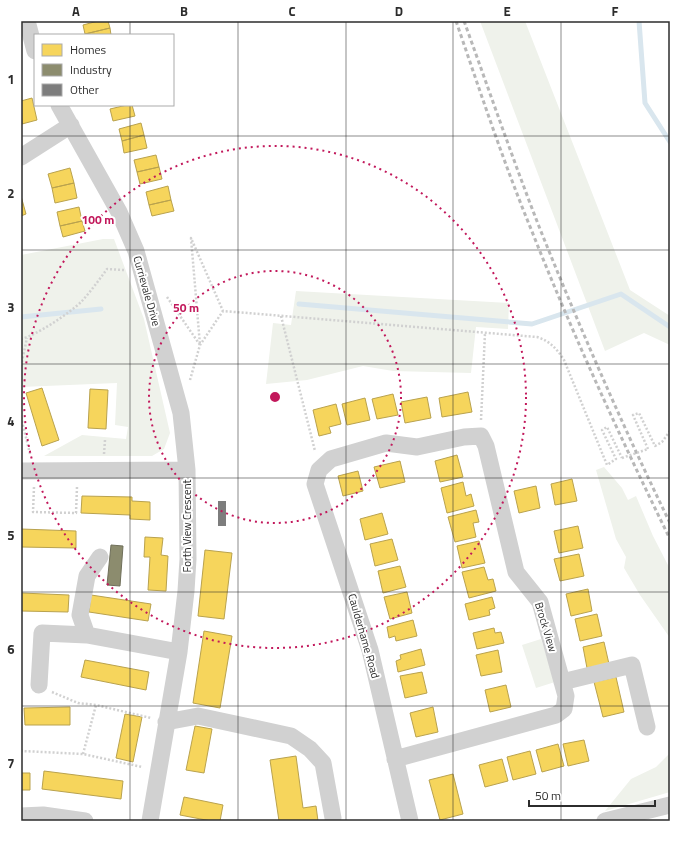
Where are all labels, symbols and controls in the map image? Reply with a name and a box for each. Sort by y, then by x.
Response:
text: A [72,1,80,21]
text: B [180,1,188,21]
text: C [288,1,296,21]
text: D [395,1,403,21]
text: E [503,1,511,21]
text: F [612,1,619,21]
legend [34,34,174,106]
text: Homes [70,40,106,59]
text: Industry [70,60,112,79]
text: 1 [7,69,15,89]
text: Other [70,80,99,99]
text: 2 [7,183,15,203]
text: 100 m [82,210,114,229]
street label: Currievale Drive [129,254,165,328]
text: 3 [7,297,15,317]
text: 50 m [173,298,199,317]
centre of rings [268,390,282,404]
text: 4 [7,411,15,431]
street label: Forth View Crescent [179,479,195,572]
text: 5 [7,525,15,545]
street label: Caulderhame Road [344,592,384,680]
street label: Brock View [531,600,561,655]
text: 6 [7,639,15,659]
text: 7 [7,753,15,773]
scale bar [529,782,655,808]
text: 50 m [535,786,561,805]

